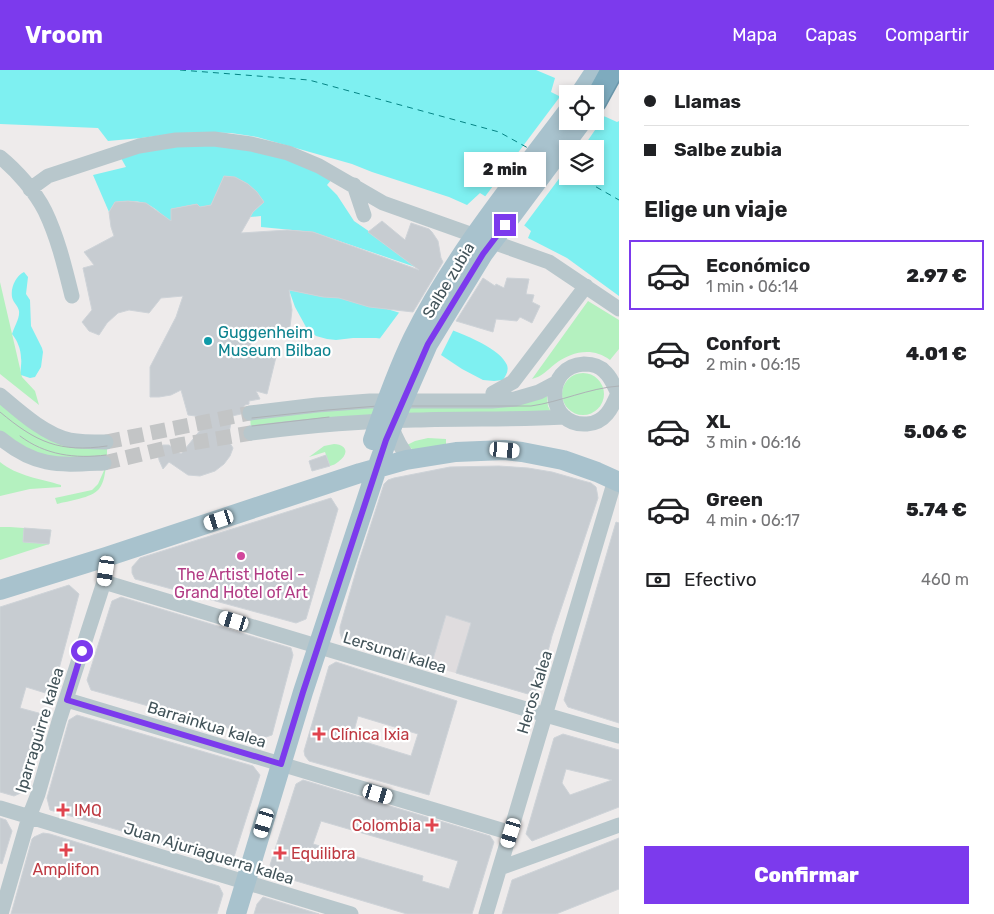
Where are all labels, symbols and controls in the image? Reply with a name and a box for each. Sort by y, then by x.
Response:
text: Vroom [25,21,103,49]
text: Mapa [732,24,777,46]
text: Capas [805,24,857,46]
text: Compartir [885,24,969,46]
map controls [559,85,604,185]
button: locate [559,85,604,130]
text: Llamas [674,90,741,113]
text: Salbe zubia [674,138,782,161]
button: layers [559,140,604,185]
callout: 2 min [464,152,546,188]
text: 2 min [483,160,527,179]
text: Elige un viaje [644,196,788,223]
route end [494,214,516,236]
street label: Salbe zubia [418,239,478,322]
icon: car [646,253,691,298]
text: Económico [706,254,810,277]
text: 2.97 € [906,264,967,287]
text: 1 min · 06:14 [706,277,798,296]
place label: Guggenheim Museum Bilbao [218,323,331,360]
icon: car [646,331,691,376]
text: Confort [706,332,780,355]
marker: Guggenheim Museum Bilbao [202,335,214,347]
text: 4.01 € [906,342,967,365]
text: 2 min · 06:15 [706,355,800,374]
icon: car [646,409,691,454]
text: XL [706,410,730,433]
text: 5.06 € [904,420,967,443]
text: 3 min · 06:16 [706,433,801,452]
car [489,441,520,459]
icon: car [646,487,691,532]
text: Green [706,488,763,511]
text: 5.74 € [906,498,967,521]
car [202,508,235,532]
text: 4 min · 06:17 [706,511,800,530]
marker: The Artist Hotel - Grand Hotel of Art [235,550,247,562]
car [96,555,115,587]
place label: The Artist Hotel - Grand Hotel of Art [174,565,308,602]
icon: cash [644,566,672,594]
text: Efectivo [684,568,757,591]
text: 460 m [921,570,969,589]
car [217,609,250,633]
street label: Lersundi kalea [341,628,449,677]
route start [71,640,93,662]
street label: Heros kalea [513,648,556,736]
street label: Iparraguirre kalea [11,665,68,795]
street label: Barrainkua kalea [145,697,269,752]
place label: Clínica Ixia [330,725,409,744]
marker: Clínica Ixia [312,727,326,741]
car [361,782,394,806]
place label: IMQ [74,801,102,820]
marker: IMQ [56,803,70,817]
car [252,806,275,840]
place label: Colombia [352,816,421,835]
car [499,816,522,850]
marker: Colombia [425,818,439,832]
street label: Juan Ajuriaguerra kalea [121,819,296,888]
marker: Amplifon [59,843,73,857]
place label: Equilibra [291,844,356,863]
marker: Equilibra [273,846,287,860]
button: Confirmar [644,846,969,904]
place label: Amplifon [32,860,100,879]

